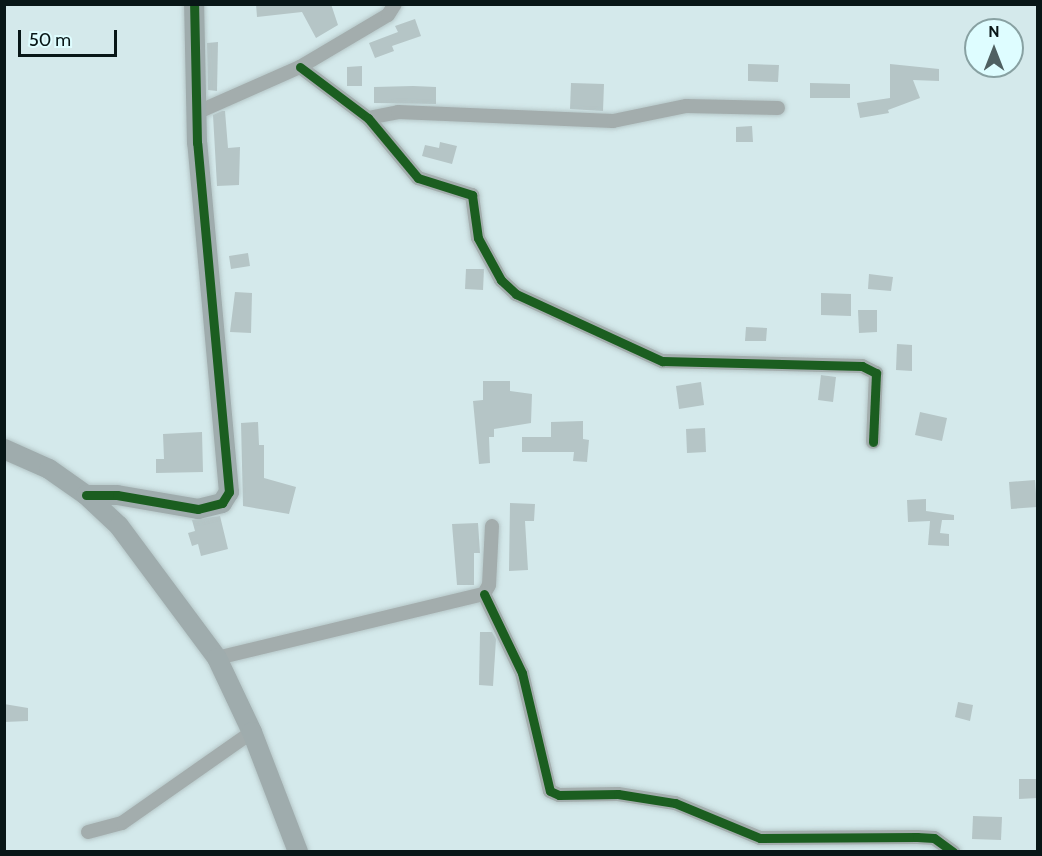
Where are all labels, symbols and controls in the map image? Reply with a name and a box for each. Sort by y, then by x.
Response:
scale bar [21,18,120,56]
north arrow [964,18,1024,78]
text: N [988,22,1000,41]
text: 50 m [29,29,71,51]

